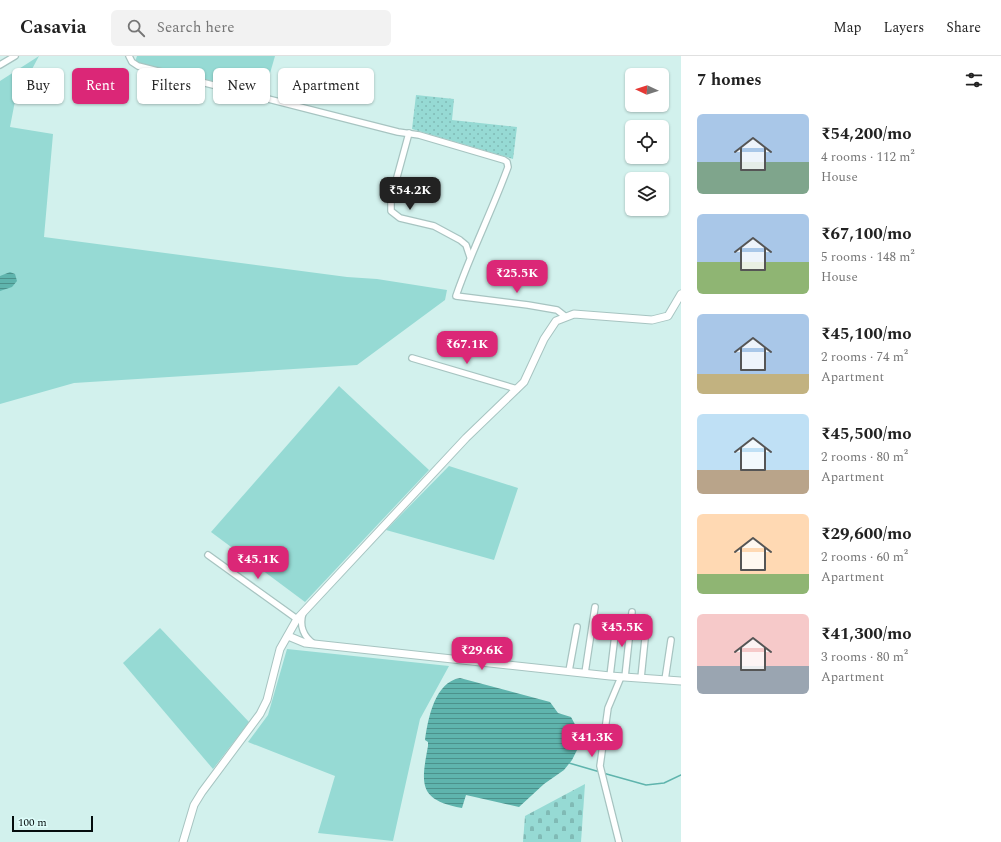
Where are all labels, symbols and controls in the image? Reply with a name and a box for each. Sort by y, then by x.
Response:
search box [111,10,391,46]
text: Casavia [20,13,87,42]
text: Search here [157,16,234,39]
icon: search [125,17,147,39]
text: Map [833,17,862,38]
text: Layers [884,17,924,38]
text: Share [946,17,981,38]
text: 7 homes [697,67,762,93]
chip: Buy [12,68,64,104]
chip: Rent [72,68,129,104]
chip: Filters [137,68,205,104]
chip: New [213,68,270,104]
chip: Apartment [278,68,374,104]
north arrow [625,68,669,112]
map controls [625,68,669,216]
icon: filters [963,69,985,91]
button: locate [625,120,669,164]
text: ₹54,200/mo [821,121,912,147]
icon: home [729,130,777,178]
text: 4 rooms · 112 m² [821,147,915,167]
text: House [821,167,858,187]
button: layers [625,172,669,216]
pin: ₹54.2K [377,177,443,211]
text: ₹54.2K [389,180,431,200]
text: ₹67,100/mo [821,221,912,247]
icon: home [729,230,777,278]
text: 5 rooms · 148 m² [821,247,915,267]
pin: ₹25.5K [484,260,550,294]
text: ₹25.5K [496,263,538,283]
text: House [821,267,858,287]
text: ₹45,100/mo [821,321,912,347]
icon: home [729,330,777,378]
pin: ₹67.1K [434,331,500,365]
text: ₹67.1K [446,334,488,354]
text: 2 rooms · 74 m² [821,347,908,367]
text: Apartment [821,367,884,387]
text: ₹45,500/mo [821,421,912,447]
icon: home [729,430,777,478]
text: 2 rooms · 80 m² [821,447,908,467]
text: Apartment [821,467,884,487]
text: ₹29,600/mo [821,521,912,547]
icon: home [729,530,777,578]
pin: ₹45.1K [225,546,291,580]
text: 2 rooms · 60 m² [821,547,908,567]
text: ₹45.1K [237,549,279,569]
text: Apartment [821,567,884,587]
pin: ₹45.5K [589,614,655,648]
text: ₹45.5K [601,617,643,637]
text: ₹41,300/mo [821,621,912,647]
icon: home [729,630,777,678]
pin: ₹29.6K [449,637,515,671]
text: ₹29.6K [461,640,503,660]
text: 3 rooms · 80 m² [821,647,908,667]
text: Apartment [821,667,884,687]
pin: ₹41.3K [559,724,625,758]
text: ₹41.3K [571,727,613,747]
scale bar [12,814,93,833]
text: 100 m [18,814,47,831]

